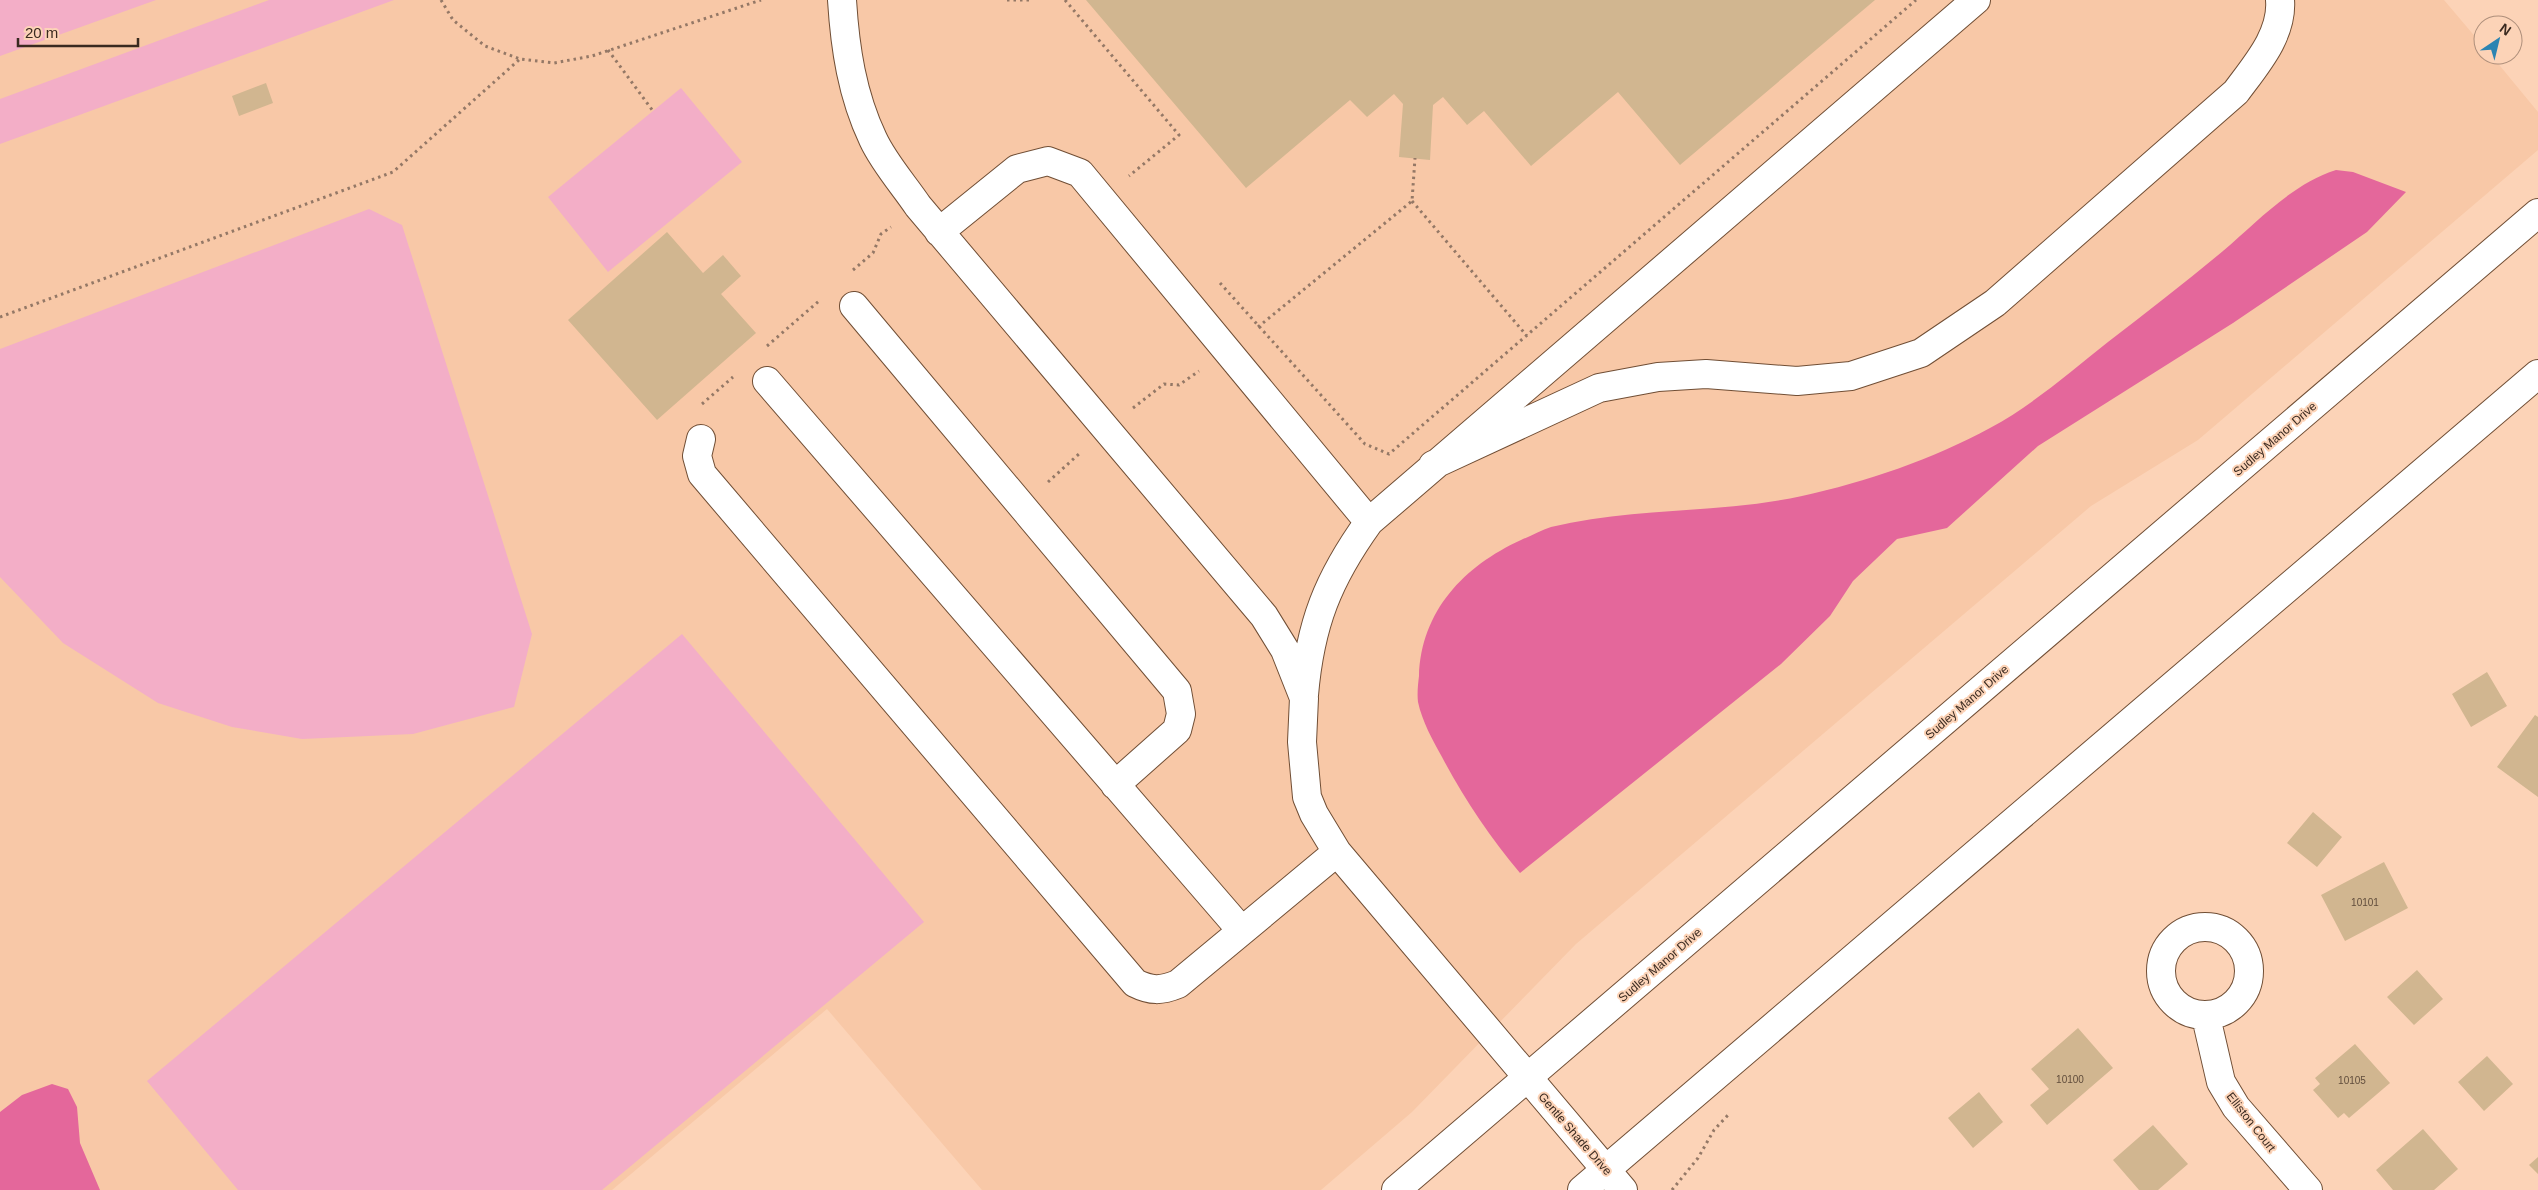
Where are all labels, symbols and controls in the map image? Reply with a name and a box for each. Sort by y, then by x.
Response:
scale bar [18,15,138,47]
north arrow [2473,15,2523,65]
text: N [2497,20,2514,39]
text: 20 m [25,24,58,41]
street label: Sudley Manor Drive [2231,399,2320,479]
street label: Sudley Manor Drive [1923,662,2012,742]
house number: 10101 [2351,897,2379,908]
street label: Sudley Manor Drive [1616,925,1705,1005]
house number: 10100 [2056,1074,2084,1085]
house number: 10105 [2338,1075,2366,1086]
street label: Gentle Shade Drive [1535,1090,1615,1178]
street label: Elliston Court [2224,1090,2279,1155]

